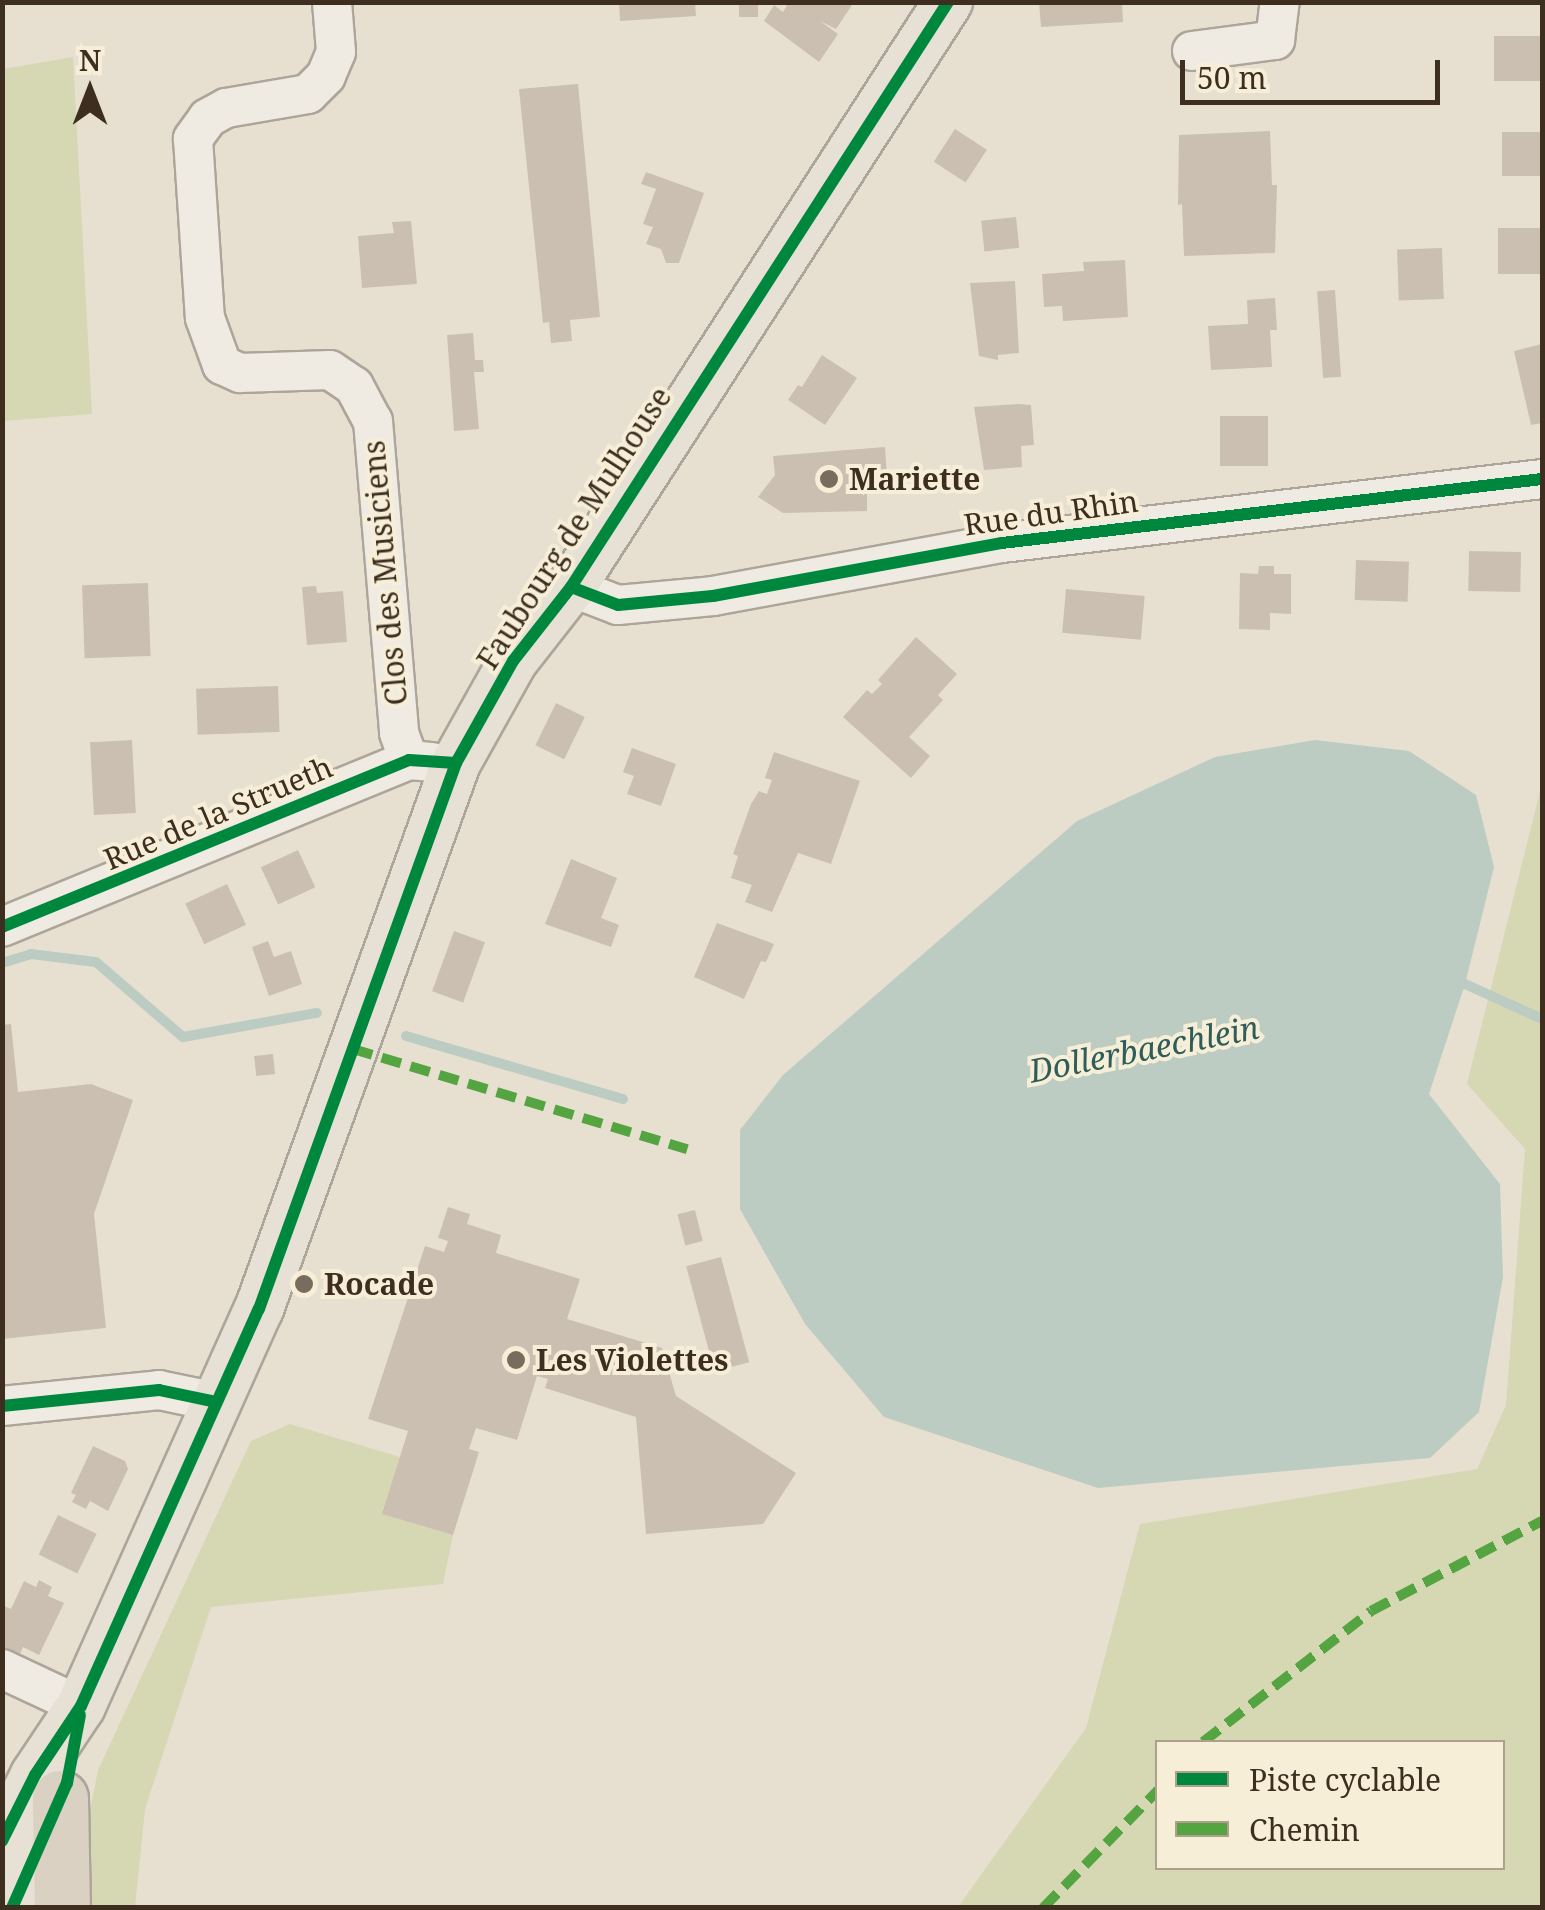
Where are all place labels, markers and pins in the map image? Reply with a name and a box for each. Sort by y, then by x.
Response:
place label: Mariette [849,461,980,497]
marker: Mariette [818,468,840,490]
place label: Rocade [324,1266,434,1302]
marker: Rocade [293,1273,315,1295]
place label: Les Violettes [536,1342,729,1378]
marker: Les Violettes [505,1349,527,1371]

